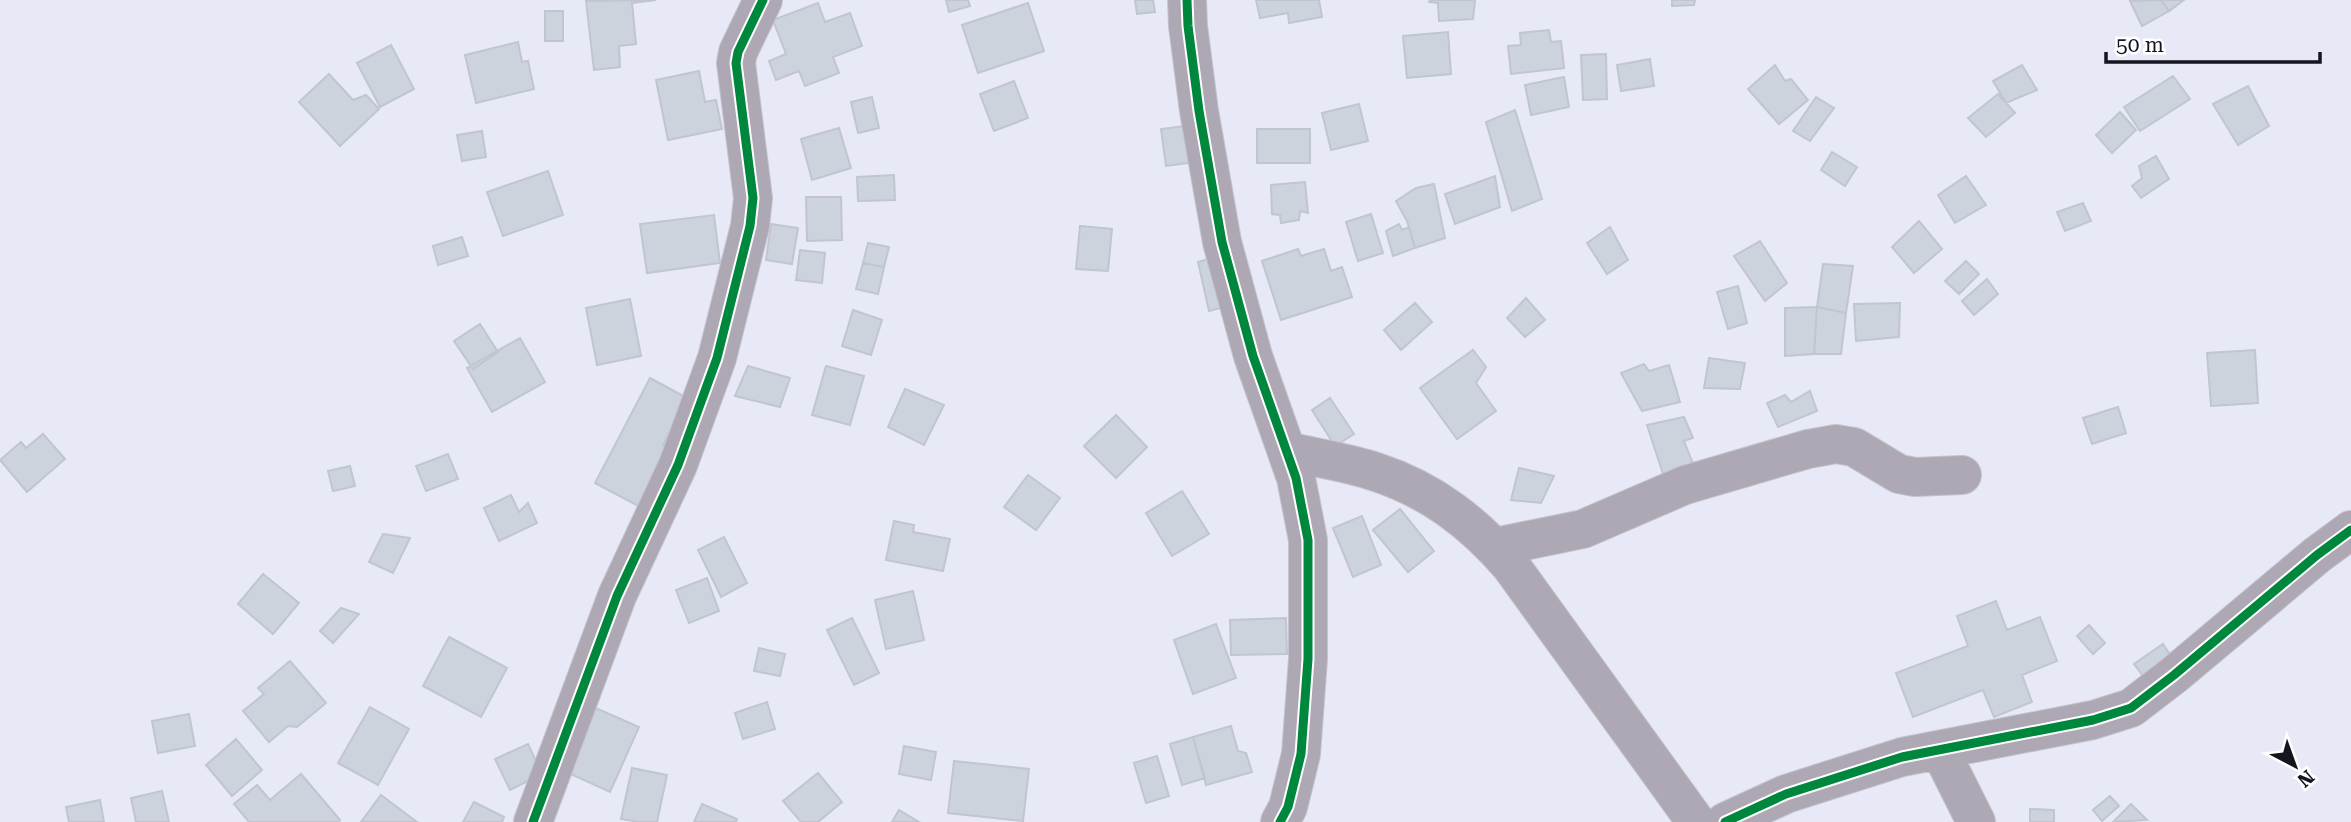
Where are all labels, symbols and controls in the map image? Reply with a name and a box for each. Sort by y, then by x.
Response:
scale bar [2106,21,2320,65]
text: 50 m [2116,33,2164,57]
north arrow [2260,731,2330,801]
text: N [2292,765,2319,792]

